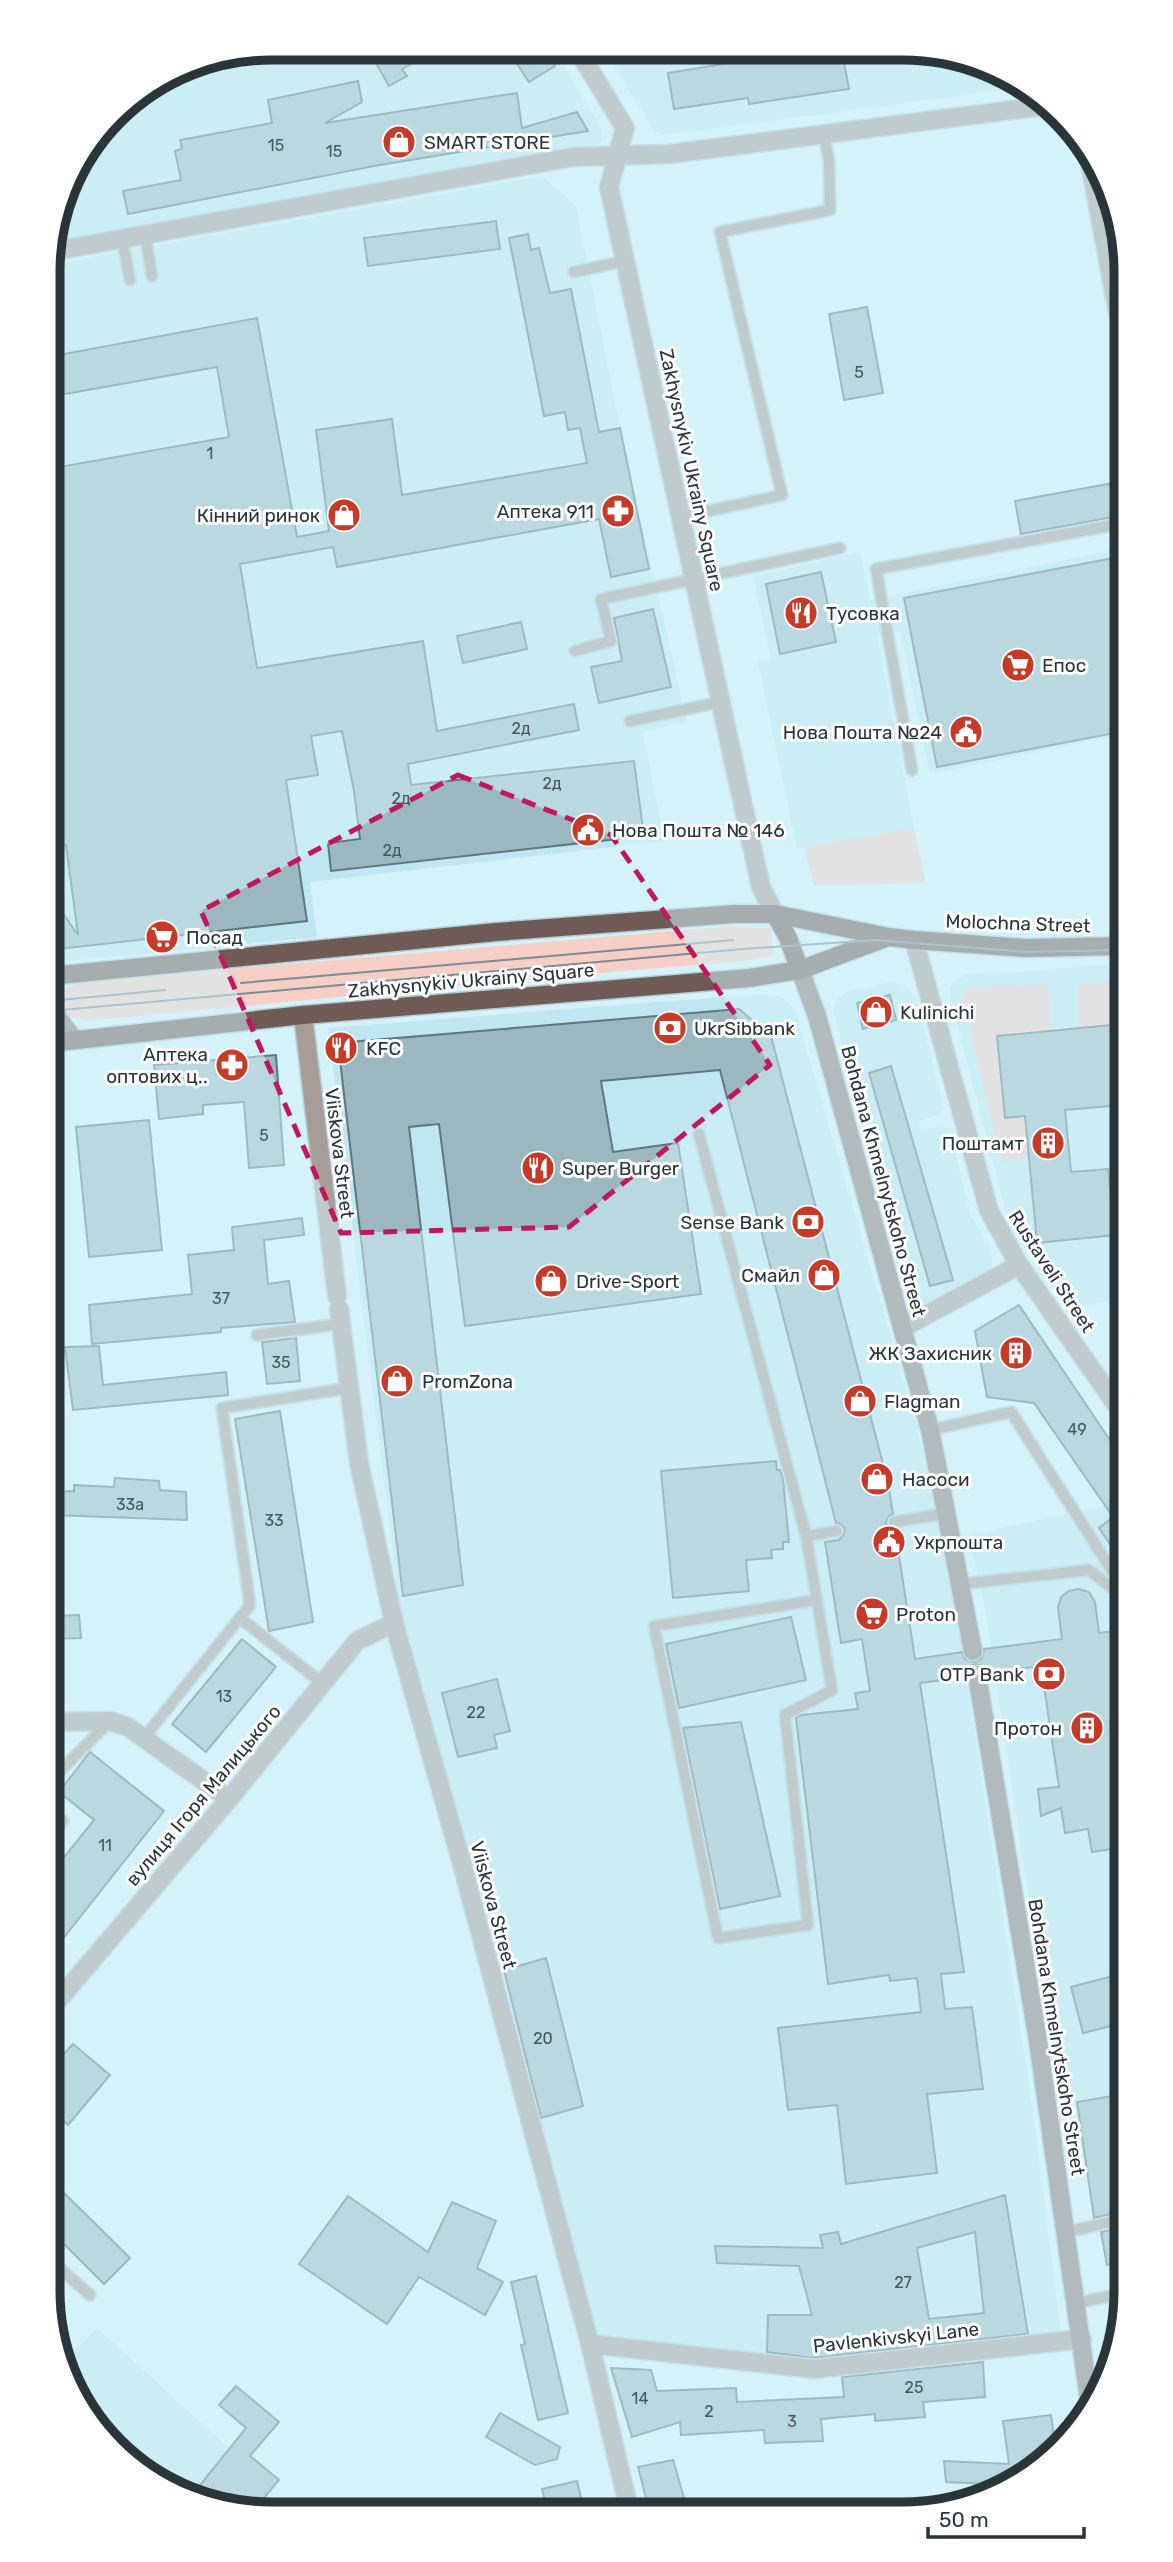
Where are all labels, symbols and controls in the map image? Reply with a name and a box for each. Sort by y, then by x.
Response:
shop icon: SMART STORE [380,123,418,161]
place label: SMART STORE [424,131,550,154]
house number: 15 [268,136,284,155]
house number: 15 [326,142,342,161]
street label: Zakhysnykiv Ukrainy Square [655,347,728,594]
house number: 5 [854,363,864,382]
house number: 1 [207,444,213,463]
pharmacy icon: Аптека 911 [599,492,637,530]
shop icon: Кінний ринок [325,496,363,534]
place label: Аптека 911 [497,500,594,523]
place label: Кінний ринок [197,504,320,527]
restaurant icon: Тусовка [782,594,820,632]
place label: Тусовка [826,602,900,625]
supermarket icon: Епос [999,646,1037,684]
place label: Епос [1042,654,1086,677]
public building icon: Нова Пошта №24 [947,713,985,751]
house number: 2д [512,719,531,738]
place label: Нова Пошта №24 [783,721,942,744]
house number: 2д [543,774,562,793]
house number: 2д [392,789,411,808]
public building icon: Нова Пошта № 146 [569,811,607,849]
place label: Нова Пошта № 146 [612,819,785,842]
house number: 2д [383,841,402,860]
street label: Molochna Street [945,909,1091,938]
supermarket icon: Посад [143,918,181,956]
place label: Посад [186,926,243,949]
street label: Zakhysnykiv Ukrainy Square [347,958,595,1003]
shop icon: Kulinichi [857,993,895,1031]
place label: Kulinichi [900,1001,974,1024]
bank icon: UkrSibbank [651,1009,689,1047]
place label: UkrSibbank [694,1017,795,1040]
restaurant icon: KFC [322,1029,360,1067]
place label: KFC [366,1037,401,1060]
place label: Аптека оптових ц‥ [106,1043,208,1088]
street label: Bohdana Khmelnytskoho Street [836,1043,931,1320]
pharmacy icon: Аптека оптових ц‥ [213,1046,251,1084]
street label: Viiskova Street [320,1086,359,1220]
building icon: Поштамт [1029,1124,1067,1162]
house number: 5 [259,1126,269,1145]
place label: Поштамт [942,1132,1024,1155]
restaurant icon: Super Burger [519,1149,557,1187]
place label: Super Burger [562,1157,680,1180]
bank icon: Sense Bank [789,1203,827,1241]
street label: Rustaveli Street [1004,1206,1100,1337]
place label: Sense Bank [681,1211,784,1234]
shop icon: Смайл [805,1256,843,1294]
shop icon: Drive-Sport [532,1262,570,1300]
place label: Смайл [741,1264,800,1287]
place label: Drive-Sport [576,1270,680,1293]
house number: 37 [212,1289,230,1308]
building icon: ЖК Захисник [997,1334,1035,1372]
place label: ЖК Захисник [868,1342,992,1365]
house number: 35 [271,1353,291,1372]
shop icon: PromZona [378,1362,416,1400]
place label: PromZona [422,1370,513,1393]
shop icon: Flagman [841,1382,879,1420]
place label: Flagman [884,1390,960,1413]
house number: 49 [1067,1420,1087,1439]
shop icon: Насоси [858,1460,896,1498]
place label: Насоси [902,1468,970,1491]
house number: 33а [116,1495,144,1514]
house number: 33 [264,1511,284,1530]
public building icon: Укрпошта [870,1523,908,1561]
place label: Укрпошта [914,1531,1003,1554]
supermarket icon: Proton [853,1595,891,1633]
place label: Proton [896,1603,956,1626]
bank icon: OTP Bank [1030,1655,1068,1693]
place label: OTP Bank [939,1663,1024,1686]
house number: 13 [216,1687,232,1706]
street label: вулиця Ігоря Малицького [121,1700,286,1890]
house number: 22 [467,1703,485,1722]
building icon: Протон [1068,1709,1106,1747]
place label: Протон [994,1717,1062,1740]
house number: 11 [98,1836,112,1855]
street label: Viiskova Street [465,1839,522,1972]
street label: Bohdana Khmelnytskoho Street [1023,1897,1090,2178]
house number: 20 [533,2029,553,2048]
house number: 27 [894,2273,912,2292]
street label: Pavlenkivskyi Lane [812,2317,980,2358]
house number: 25 [905,2378,923,2397]
house number: 14 [632,2389,648,2408]
house number: 2 [704,2402,714,2421]
house number: 3 [787,2412,797,2431]
scale bar [928,2496,1084,2540]
text: 50 m [939,2507,989,2532]

